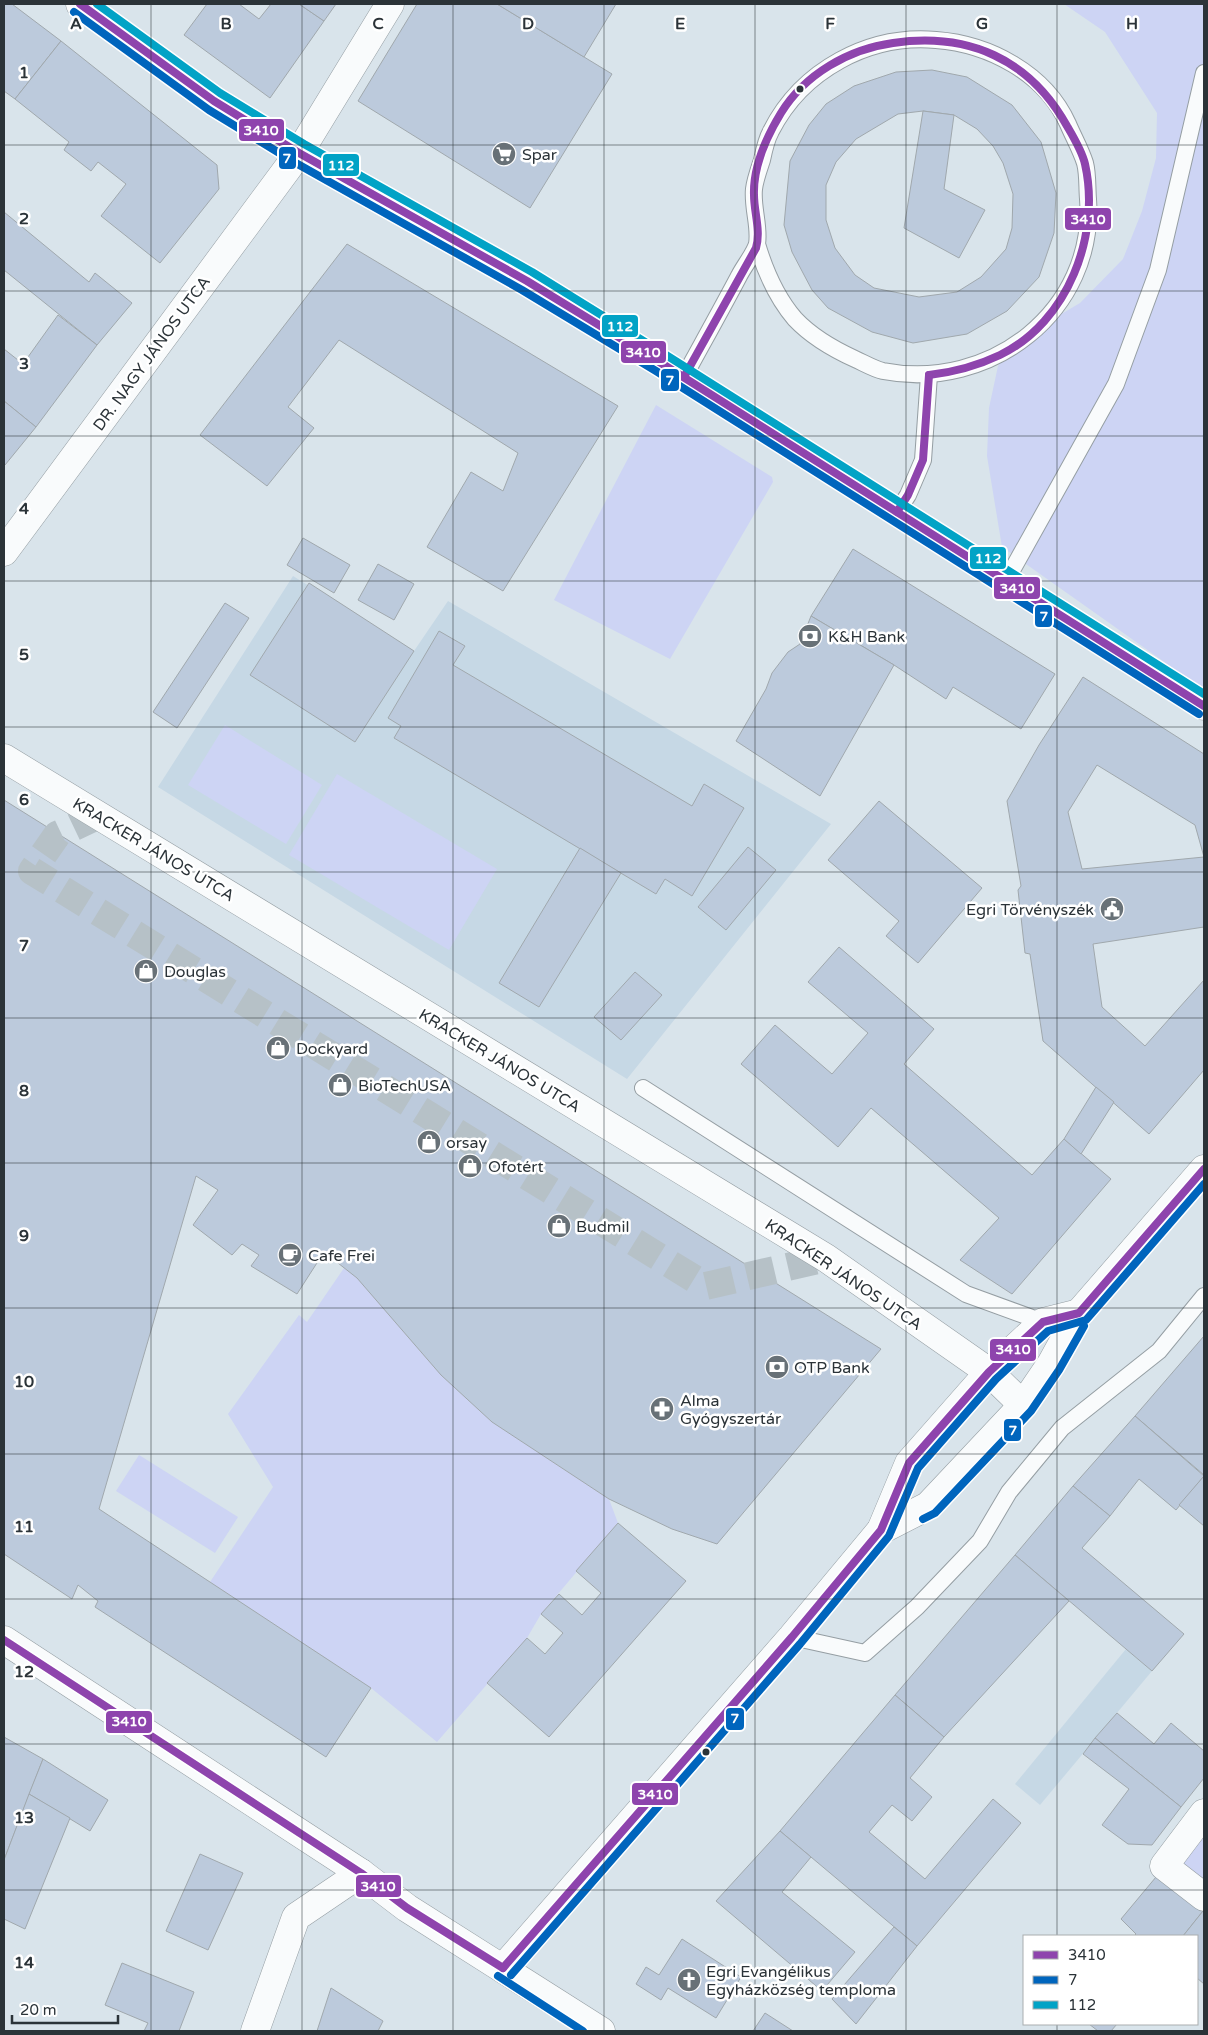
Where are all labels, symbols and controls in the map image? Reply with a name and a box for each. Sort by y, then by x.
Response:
text: A [70,14,82,34]
text: B [220,14,232,34]
text: C [372,14,384,34]
text: D [522,14,534,34]
text: E [675,14,685,34]
text: F [825,14,835,34]
text: G [976,14,988,34]
text: H [1126,14,1138,34]
text: 1 [19,63,29,83]
unlabelled marker [795,84,805,94]
line badge: 3410 [238,118,285,142]
text: 3410 [243,122,279,139]
supermarket icon: Spar [491,141,517,167]
place label: Spar [522,145,558,165]
line badge: 7 [278,146,297,170]
text: 7 [283,150,292,167]
line badge: 112 [322,153,360,177]
text: 112 [328,157,354,174]
line badge: 3410 [1064,207,1112,231]
text: 2 [19,209,29,229]
text: 3410 [1070,211,1106,228]
street label: DR. NAGY JÁNOS UTCA [89,272,215,435]
line badge: 112 [601,314,639,338]
text: 112 [607,318,633,335]
line badge: 3410 [620,340,667,364]
text: 3410 [625,344,661,361]
text: 3 [19,354,29,374]
line badge: 7 [660,368,680,392]
text: 7 [666,372,675,389]
text: 4 [19,499,29,519]
line badge: 112 [969,546,1007,570]
text: 112 [975,550,1001,567]
line badge: 3410 [993,576,1041,600]
text: 3410 [999,580,1035,597]
line badge: 7 [1034,604,1053,628]
text: 7 [1040,608,1049,625]
bank icon: K&H Bank [797,623,823,649]
place label: K&H Bank [828,627,905,647]
text: 5 [19,645,29,665]
text: 6 [19,790,29,810]
street label: KRACKER JÁNOS UTCA [69,794,238,906]
public building icon: Egri Törvényszék [1099,896,1125,922]
place label: Egri Törvényszék [966,900,1094,920]
text: 7 [19,936,29,956]
shop icon: Douglas [133,958,159,984]
place label: Douglas [164,962,226,982]
street label: KRACKER JÁNOS UTCA [415,1005,584,1117]
shop icon: Dockyard [265,1035,291,1061]
place label: Dockyard [296,1039,368,1059]
shop icon: BioTechUSA [327,1072,353,1098]
place label: BioTechUSA [358,1076,451,1096]
text: 8 [19,1081,29,1101]
shop icon: orsay [416,1129,442,1155]
place label: orsay [446,1133,487,1153]
shop icon: Ofotért [457,1153,483,1179]
place label: Ofotért [488,1157,544,1177]
shop icon: Budmil [546,1213,572,1239]
street label: KRACKER JÁNOS UTCA [761,1215,926,1335]
place label: Budmil [576,1217,629,1237]
text: 9 [19,1226,29,1246]
cafe icon: Cafe Frei [277,1242,303,1268]
place label: Cafe Frei [308,1246,375,1266]
line badge: 3410 [989,1338,1037,1362]
text: 3410 [995,1341,1031,1358]
bank icon: OTP Bank [764,1354,790,1380]
place label: OTP Bank [794,1358,870,1378]
text: 10 [14,1372,34,1392]
place label: Alma Gyógyszertár [680,1391,782,1429]
pharmacy icon: Alma Gyógyszertár [649,1396,675,1422]
line badge: 7 [1003,1418,1022,1442]
text: 7 [1009,1422,1018,1439]
text: 11 [14,1517,34,1537]
text: 12 [14,1662,34,1682]
line badge: 7 [725,1707,745,1731]
line badge: 3410 [105,1710,153,1734]
text: 7 [731,1710,740,1727]
text: 3410 [111,1713,147,1730]
unlabelled marker [701,1747,711,1757]
line badge: 3410 [631,1782,679,1806]
text: 3410 [637,1786,673,1803]
text: 13 [14,1808,34,1828]
line badge: 3410 [355,1874,402,1898]
text: 3410 [360,1878,396,1895]
legend [1023,1935,1198,2025]
text: 3410 [1068,1946,1106,1964]
text: 14 [14,1953,34,1973]
place label: Egri Evangélikus Egyházközség temploma [706,1962,896,2000]
church icon: Egri Evangélikus Egyházközség temploma [676,1967,702,1993]
text: 7 [1068,1971,1077,1989]
scale bar [12,1992,119,2024]
text: 112 [1068,1996,1096,2014]
text: 20 m [20,2001,57,2019]

